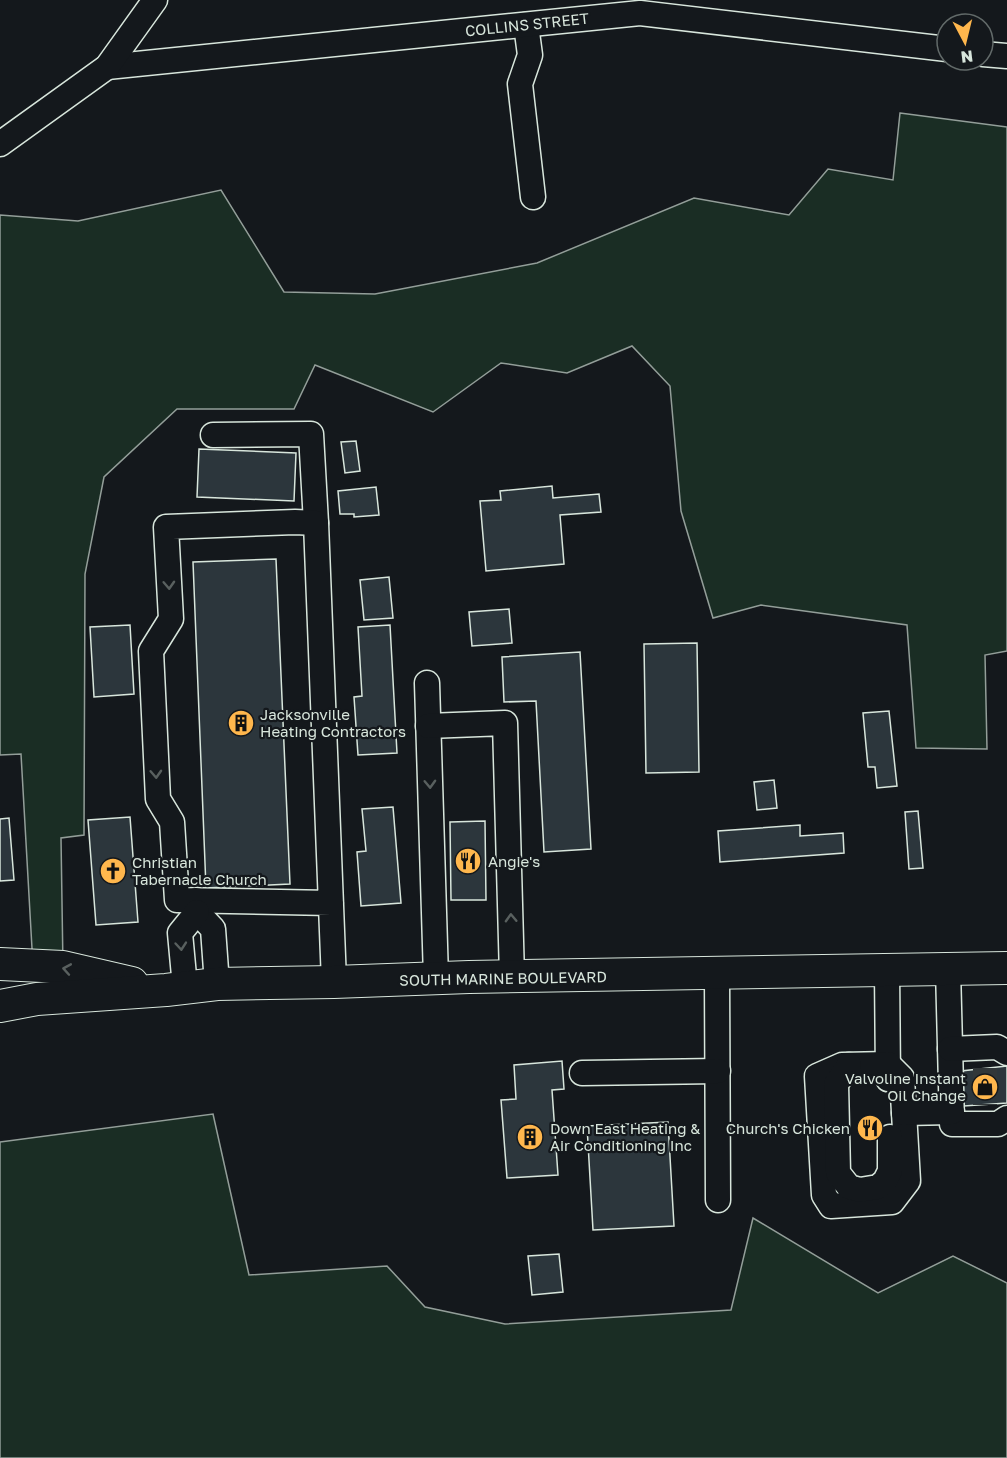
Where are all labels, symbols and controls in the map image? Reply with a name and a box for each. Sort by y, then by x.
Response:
street label: COLLINS STREET [464,9,590,39]
north arrow [935,12,995,72]
text: N [960,46,974,68]
one-way arrow [163,581,176,590]
place label: Jacksonville Heating Contractors [260,705,406,740]
building icon: Jacksonville Heating Contractors [226,708,256,738]
one-way arrow [150,770,163,779]
one-way arrow [424,780,436,789]
restaurant icon: Angie's [453,846,483,876]
place label: Angie's [488,852,540,870]
place label: Christian Tabernacle Church [132,853,267,888]
church icon: Christian Tabernacle Church [98,856,128,886]
one-way arrow [504,914,517,923]
one-way arrow [174,942,187,951]
one-way arrow [63,963,72,975]
street label: SOUTH MARINE BOULEVARD [399,967,607,989]
place label: Valvoline Instant Oil Change [845,1069,966,1104]
shop icon: Valvoline Instant Oil Change [970,1072,1000,1102]
restaurant icon: Church's Chicken [855,1113,885,1143]
place label: Down East Heating & Air Conditioning Inc [550,1119,700,1154]
place label: Church's Chicken [726,1119,850,1137]
building icon: Down East Heating & Air Conditioning Inc [515,1122,545,1152]

